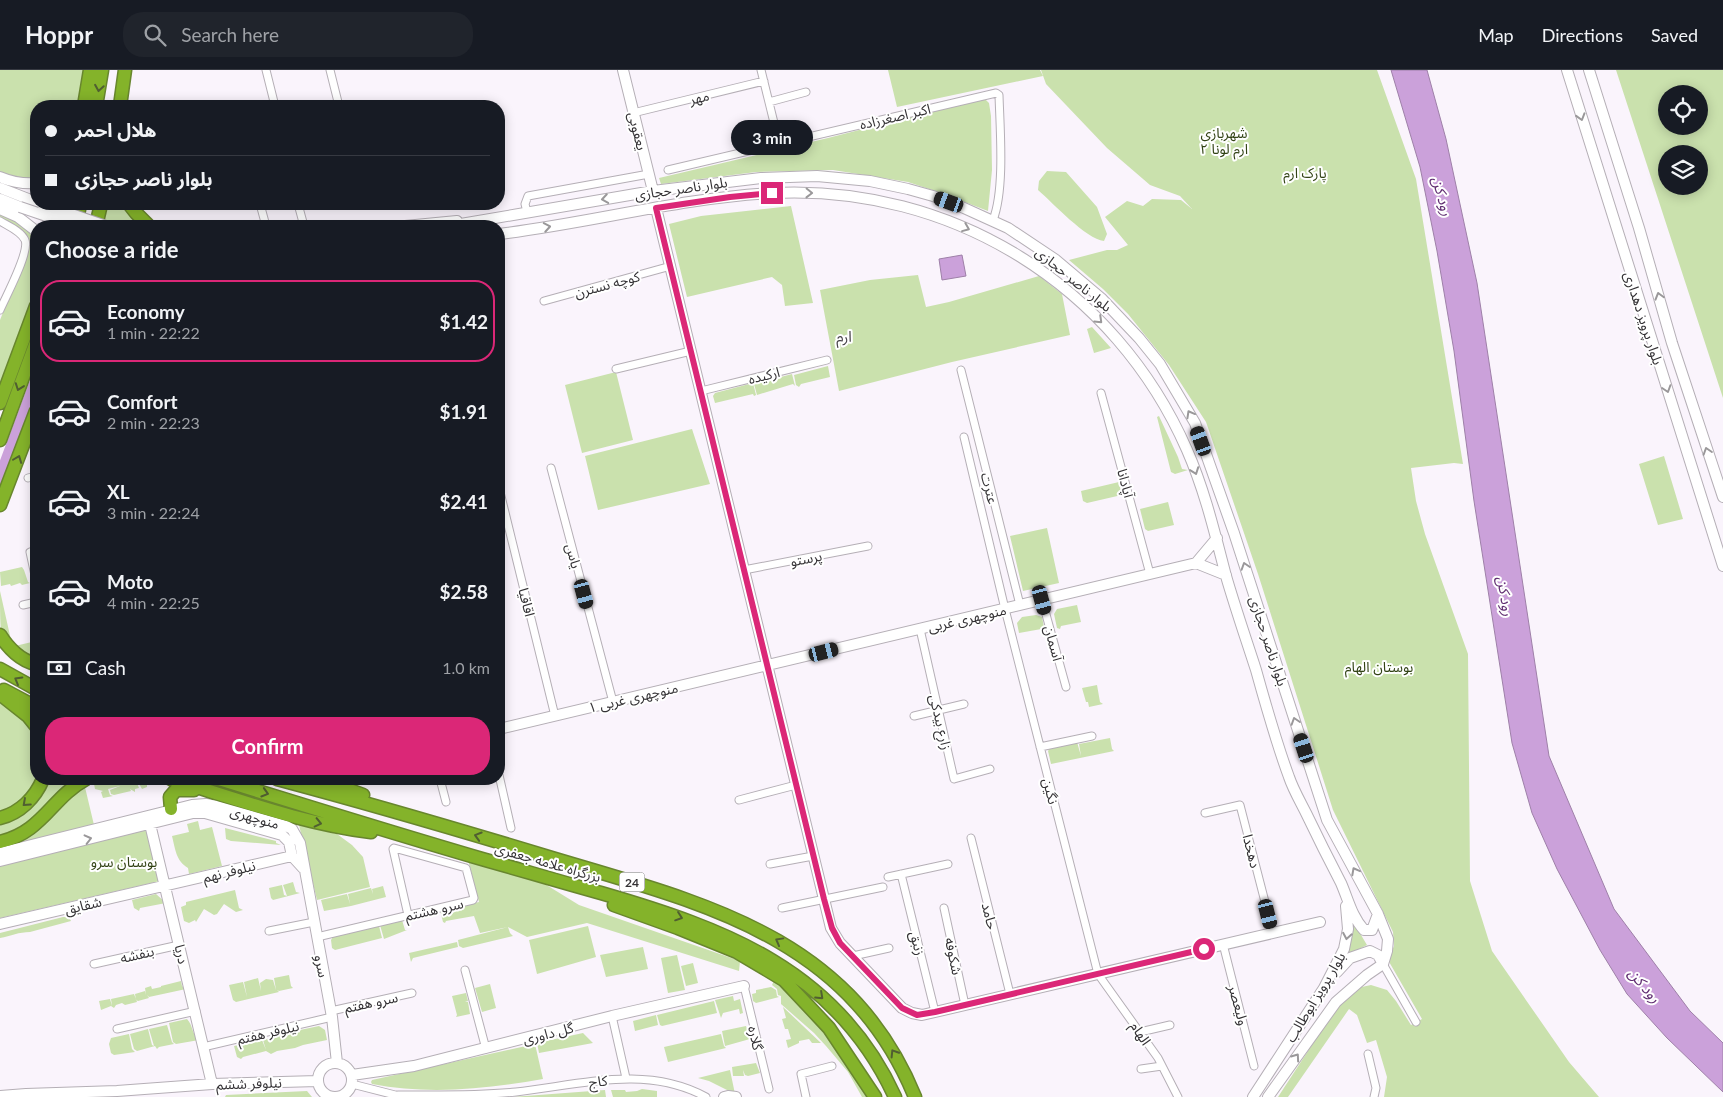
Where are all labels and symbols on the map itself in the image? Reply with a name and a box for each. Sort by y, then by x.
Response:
one-way arrow [95,84,105,92]
street label: مهر [686,86,711,109]
street label: اکبر اصغرزاده [858,100,932,133]
street label: یعقوبی [624,110,651,152]
one-way arrow [1576,112,1586,120]
callout: 3 min [731,121,813,156]
park label: شهربازی ارم لونا ۲ [1200,124,1248,160]
park label: پارک ارم [1283,164,1327,184]
street label: بلوار ناصر حجازی [634,173,729,204]
water label: رود کن [1428,174,1457,218]
route end [761,182,783,204]
one-way arrow [806,188,813,198]
car [932,190,965,214]
one-way arrow [600,194,609,204]
one-way arrow [543,222,551,232]
one-way arrow [961,222,970,232]
street label: بلوار ناصر حجازی [1032,243,1116,316]
street label: کوچه نسترن [572,267,642,303]
street label: بلوار پرویز دهداری [1619,269,1667,368]
one-way arrow [1654,292,1664,300]
one-way arrow [1093,314,1102,323]
district label: ارم [836,327,852,348]
street label: ارکیده [746,363,782,388]
one-way arrow [15,382,25,391]
one-way arrow [1661,384,1671,392]
one-way arrow [1186,410,1196,419]
car [1188,424,1213,458]
one-way arrow [1703,447,1713,455]
one-way arrow [11,455,22,464]
one-way arrow [1189,466,1199,474]
street label: آپادانا [1112,467,1138,501]
street label: عترت [977,471,1002,506]
street label: یاس [562,542,585,571]
street label: پرستو [789,547,824,571]
one-way arrow [1241,563,1251,571]
water label: رود کن [1493,575,1518,618]
car [572,578,595,610]
car [1030,584,1053,616]
street label: اقاقیا [515,586,539,618]
street label: بلوار ناصر حجازی [1246,594,1292,688]
street label: منوچهری غربی [926,601,1008,637]
street label: آسمان [1040,623,1067,664]
car [807,641,840,663]
park label: بوستان الهام [1345,658,1414,678]
one-way arrow [14,676,23,686]
street label: منوچهری غربی ۱ [586,678,680,718]
street label: زارع بیدکی [923,693,956,752]
one-way arrow [1291,717,1301,726]
car [1292,731,1315,765]
street label: نگین [1039,776,1062,806]
one-way arrow [261,788,269,798]
one-way arrow [22,798,31,807]
street label: منوچهری [228,802,282,834]
one-way arrow [314,817,323,828]
one-way arrow [474,831,482,841]
street label: دهخدا [1240,832,1264,870]
one-way arrow [84,834,93,845]
street label: بزرگراه علامه جعفری [493,839,603,886]
park label: بوستان سرو [91,853,158,871]
street label: نیلوفر نهم [201,856,258,889]
one-way arrow [1351,868,1361,877]
road number: 24 [620,872,644,892]
street label: شقایق [63,892,104,919]
street label: سرو هشتم [403,894,466,927]
car [1257,898,1278,930]
street label: حامد [978,901,1002,931]
one-way arrow [675,912,683,922]
street label: زنبق [905,929,929,957]
one-way arrow [1342,932,1352,941]
street label: شکوفه [941,936,966,976]
one-way arrow [775,937,784,947]
route start [1193,938,1215,960]
street label: بنفشه [118,942,156,966]
street label: دریا [171,943,193,966]
street label: بلوار پرویز ابوطالب [1281,949,1351,1046]
street label: سرو [311,953,333,979]
water label: رود کن [1624,964,1665,1007]
street label: ولیعصر [1224,982,1253,1027]
street label: سرو هفتم [343,988,400,1019]
one-way arrow [815,990,824,999]
street label: نیلوفر هفتم [235,1017,302,1050]
street label: گل داوری [521,1018,576,1048]
street label: الهام [1124,1018,1155,1050]
street label: گلاره [744,1024,767,1052]
one-way arrow [891,1050,900,1059]
one-way arrow [1291,1054,1299,1063]
street label: کاج [588,1071,609,1094]
street label: نیلوفر ششم [216,1073,283,1096]

